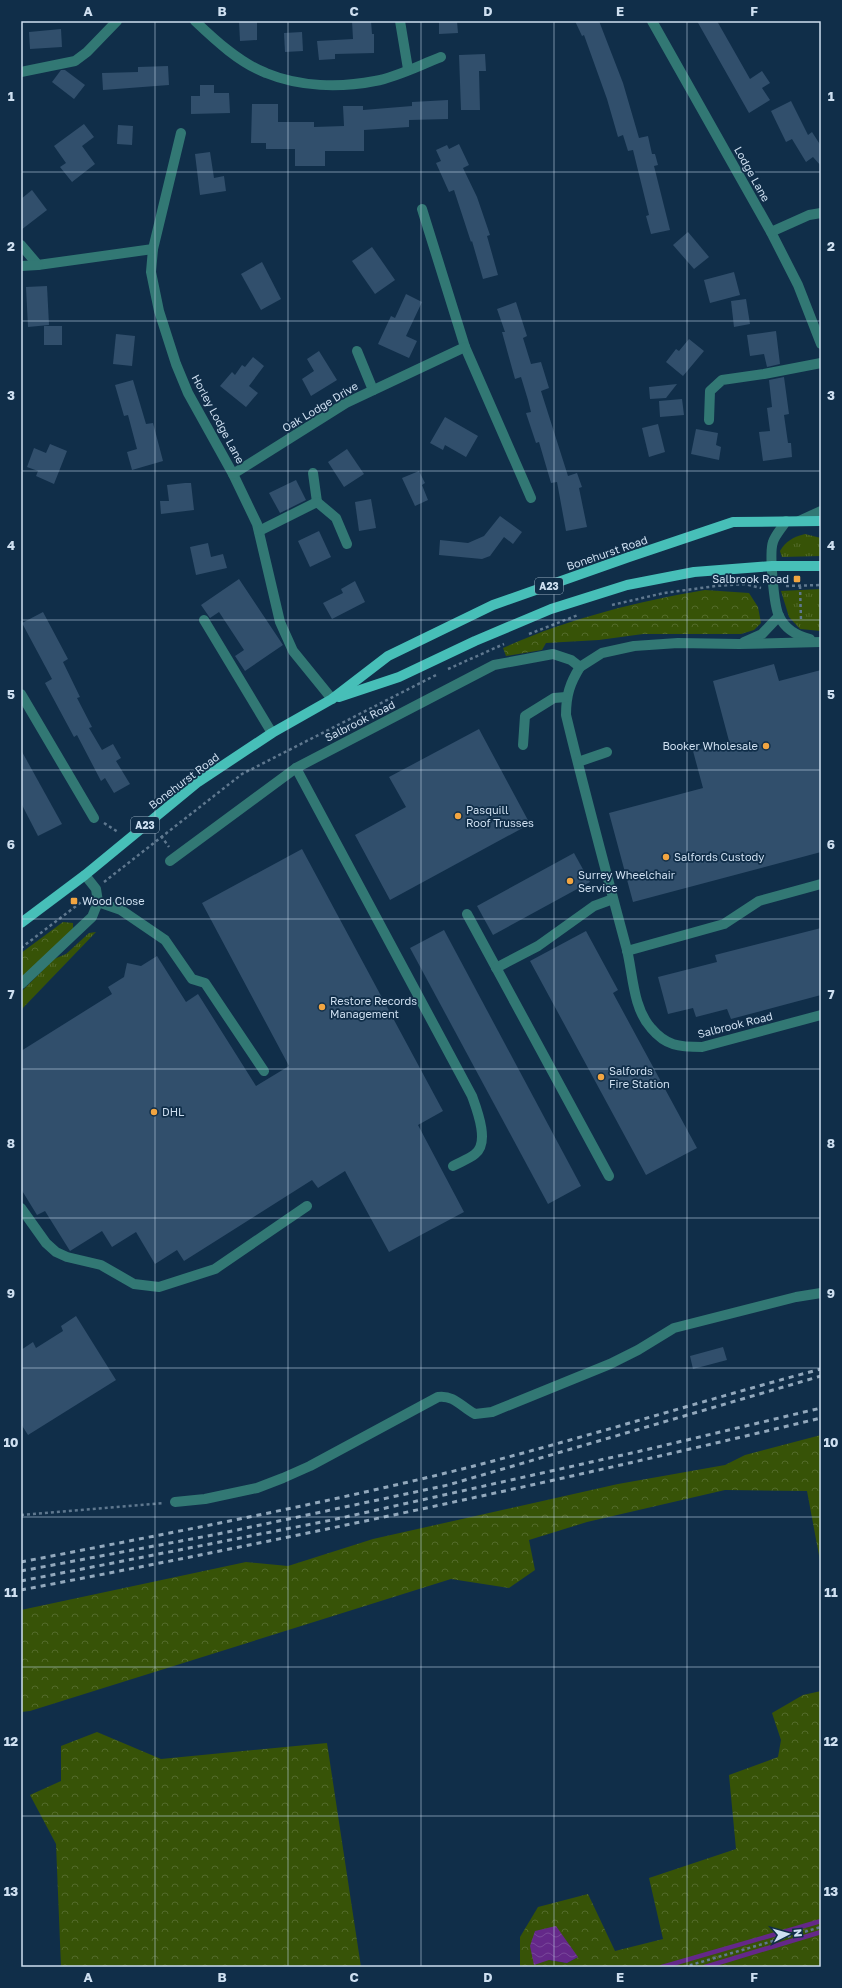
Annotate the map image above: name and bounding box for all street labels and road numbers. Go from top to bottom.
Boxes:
street label: Lodge Lane [732,144,773,204]
street label: Horley Lodge Lane [189,372,247,465]
street label: Oak Lodge Drive [280,379,360,434]
street label: Bonehurst Road [565,533,649,572]
road number: A23 [535,578,563,594]
street label: Salbrook Road [323,697,397,744]
street label: Bonehurst Road [146,750,221,811]
road number: A23 [131,817,159,833]
street label: Salbrook Road [696,1009,774,1040]

